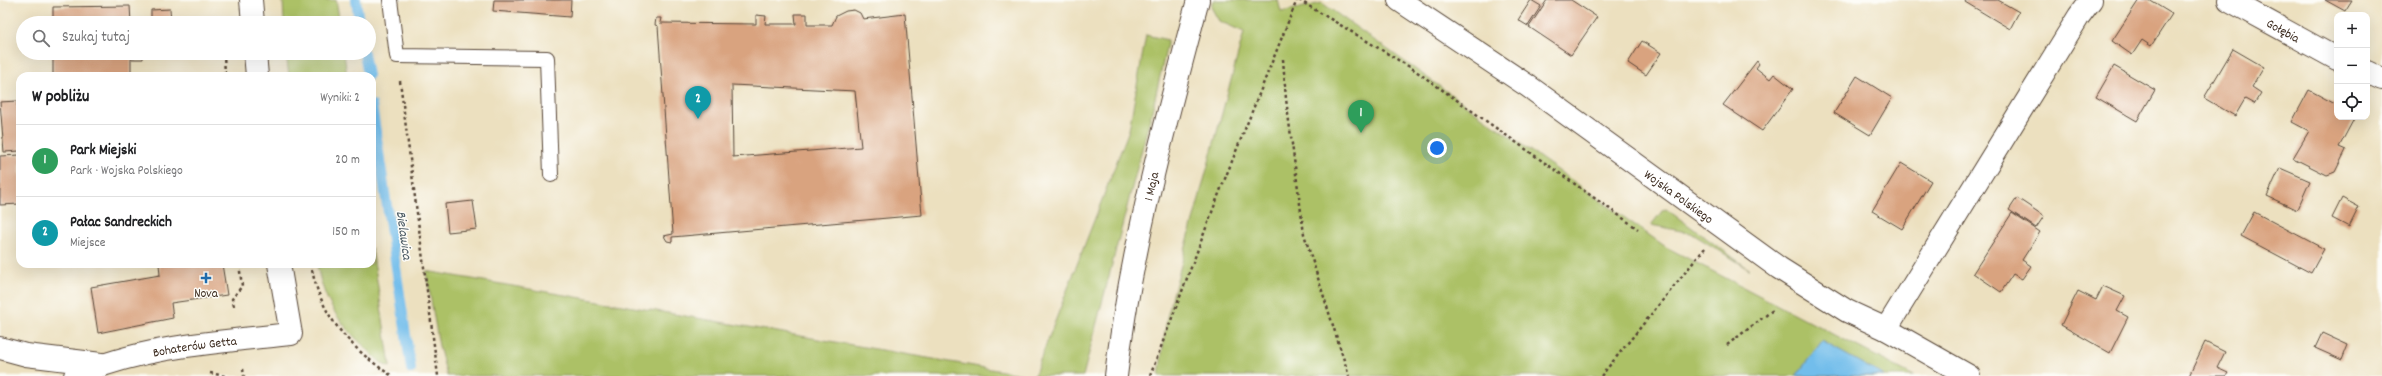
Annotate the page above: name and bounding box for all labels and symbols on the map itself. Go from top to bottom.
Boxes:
street label: Gołębia [2262,15,2303,49]
pin: 2 [685,86,711,119]
pin: 1 [1348,100,1374,133]
your location [1427,138,1447,158]
street label: Wojska Polskiego [1639,166,1717,230]
street label: 1 Maja [1140,170,1166,203]
water label: Bielawica [390,210,417,262]
marker: Nova [201,273,211,283]
place label: Nova [194,285,219,304]
street label: Bohaterów Getta [151,333,239,364]

